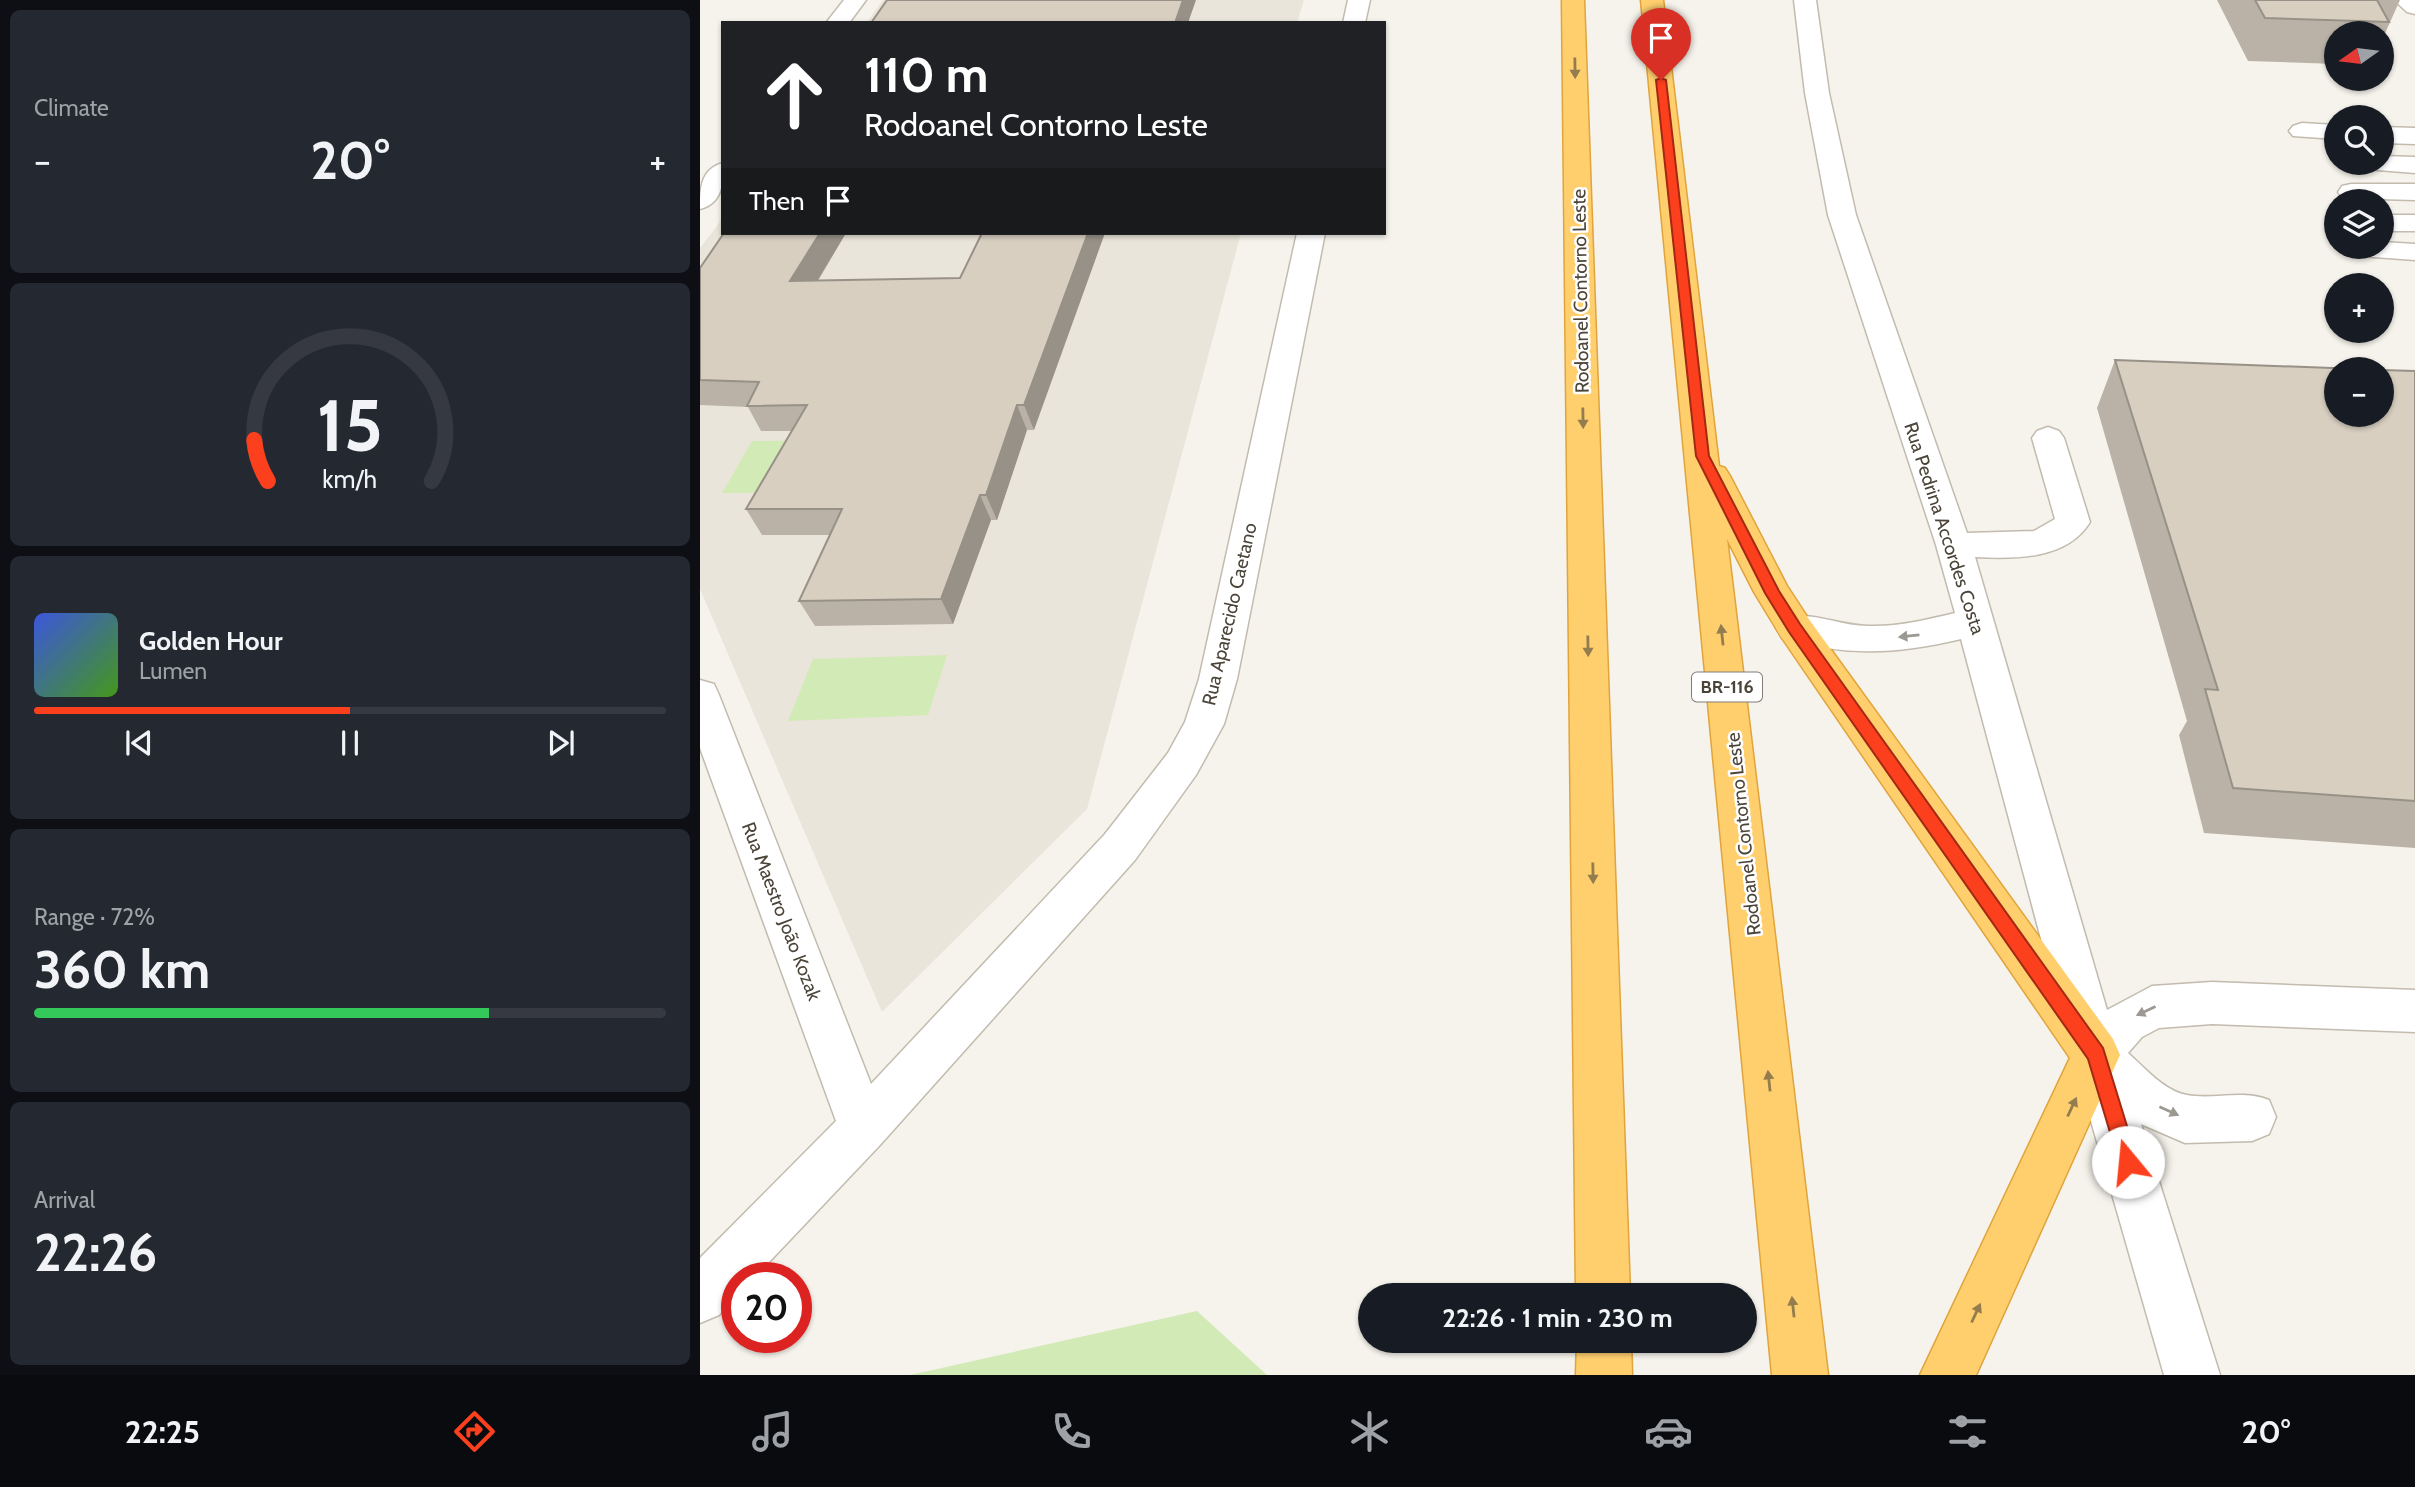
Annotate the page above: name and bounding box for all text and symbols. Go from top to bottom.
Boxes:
pin [1631,8,1691,80]
icon: arrive [1642,19,1680,57]
north arrow [2324,21,2394,91]
map controls [2324,21,2394,427]
text: 110 m [864,45,988,104]
icon: ahead [749,49,840,140]
one-way arrow [1569,57,1581,79]
text: Climate [34,94,109,122]
text: Rodoanel Contorno Leste [864,105,1208,144]
button: search [2324,105,2394,175]
text: 20° [310,129,390,192]
text: − [34,137,51,184]
text: + [649,137,666,184]
icon: arrive [819,182,857,220]
text: Then [749,185,805,217]
street label: Rodoanel Contorno Leste [1567,188,1594,393]
button: layers [2324,189,2394,259]
button: + [2324,273,2394,343]
button: − [2324,357,2394,427]
text: 15 [317,381,383,469]
one-way arrow [1577,407,1588,429]
street label: Rua Pedrina Accordes Costa [1899,419,1990,637]
text: km/h [323,463,377,493]
street label: Rua Aparecido Caetano [1197,521,1262,708]
one-way arrow [1716,624,1727,646]
text: Golden Hour [139,625,282,657]
one-way arrow [1898,631,1920,642]
one-way arrow [1582,635,1594,657]
text: Lumen [139,657,207,685]
road number: BR-116 [1692,672,1762,702]
icon: previous [120,724,158,762]
icon: pause [331,724,369,762]
icon: next [542,724,580,762]
street label: Rodoanel Contorno Leste [1721,731,1766,937]
street label: Rua Maestro João Kozak [737,819,826,1004]
one-way arrow [1587,862,1599,884]
text: Range · 72% [34,903,155,931]
text: 360 km [34,938,210,1001]
one-way arrow [2136,1005,2156,1017]
one-way arrow [1763,1070,1774,1092]
one-way arrow [2066,1097,2078,1117]
one-way arrow [2159,1105,2179,1117]
position arrow [2091,1125,2165,1199]
text: Arrival [34,1186,95,1214]
text: 22:26 [34,1221,157,1284]
speed limit sign: 20 [721,1262,812,1353]
one-way arrow [1788,1296,1799,1318]
text: 22:26 · 1 min · 230 m [1442,1302,1673,1334]
one-way arrow [1970,1303,1982,1323]
icon: directions [450,1407,499,1456]
icon: music [748,1407,797,1456]
icon: phone [1047,1407,1096,1456]
icon: climate [1345,1407,1394,1456]
icon: car [1644,1407,1693,1456]
icon: filters [1943,1407,1992,1456]
text: 22:25 [125,1412,200,1451]
text: 20° [2241,1412,2290,1451]

